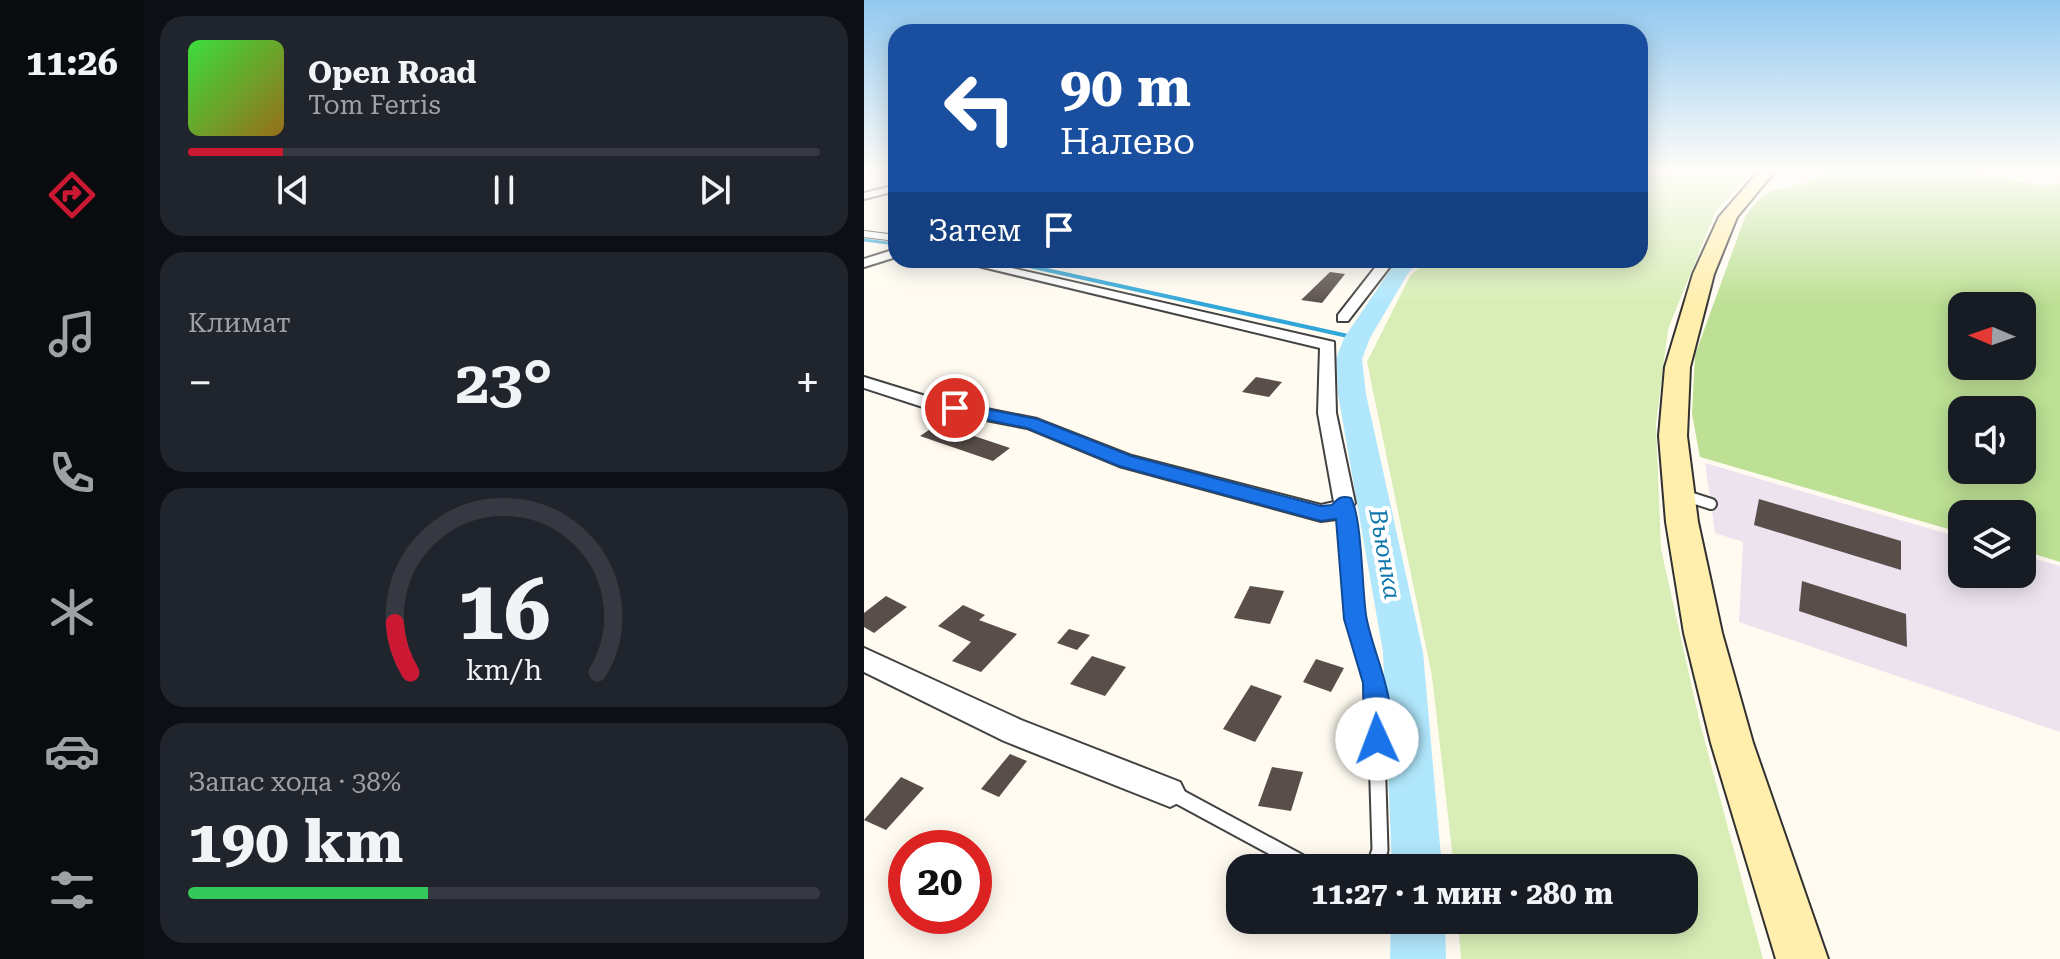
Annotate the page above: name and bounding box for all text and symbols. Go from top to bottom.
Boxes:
text: 11:26 [26,42,118,84]
text: 90 m [1060,54,1191,120]
text: Open Road [308,55,476,90]
icon: left [928,56,1032,160]
text: Tom Ferris [308,90,441,120]
text: Налево [1060,121,1195,163]
icon: directions [44,167,100,223]
icon: previous [271,168,315,212]
icon: pause [482,168,526,212]
icon: next [693,168,737,212]
icon: arrive [1037,208,1081,252]
text: Затем [928,213,1021,248]
north arrow [1948,292,2036,380]
map controls [1948,292,2036,588]
icon: music [44,306,100,362]
text: Климат [188,308,291,338]
text: 23° [455,347,553,418]
text: − [188,357,213,409]
text: + [795,357,820,409]
pin [921,374,989,442]
icon: arrive [933,386,977,430]
button: sound [1948,396,2036,484]
icon: phone [44,445,100,501]
button: layers [1948,500,2036,588]
water label: Вьюнка [1363,505,1407,602]
text: 16 [457,562,551,659]
icon: climate [44,584,100,640]
text: km/h [466,654,542,688]
position arrow [1335,697,1419,781]
icon: car [44,723,100,779]
text: Запас хода · 38% [188,767,401,797]
text: 190 km [188,806,403,877]
speed limit sign: 20 [888,830,992,934]
icon: filters [44,862,100,918]
text: 11:27 · 1 мин · 280 m [1311,876,1613,911]

